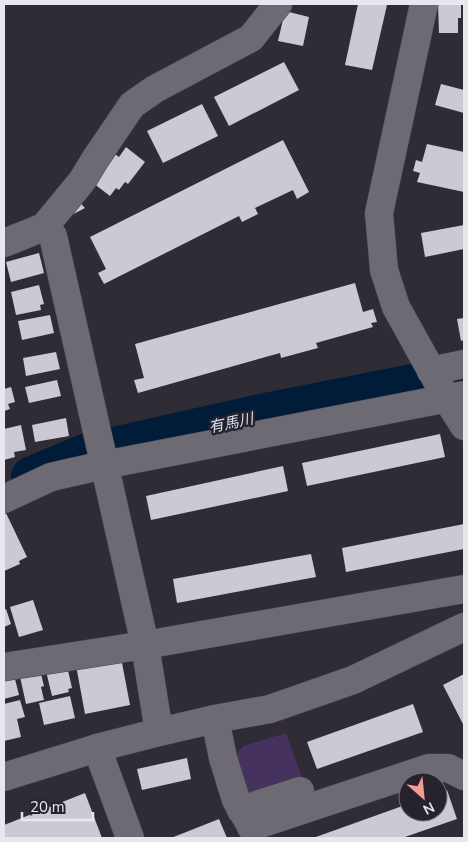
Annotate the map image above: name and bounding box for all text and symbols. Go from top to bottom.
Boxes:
water label: 有馬川 [207,408,257,437]
north arrow [398,772,448,822]
scale bar [22,790,94,822]
text: 20 m [30,797,65,817]
text: N [420,797,438,819]

